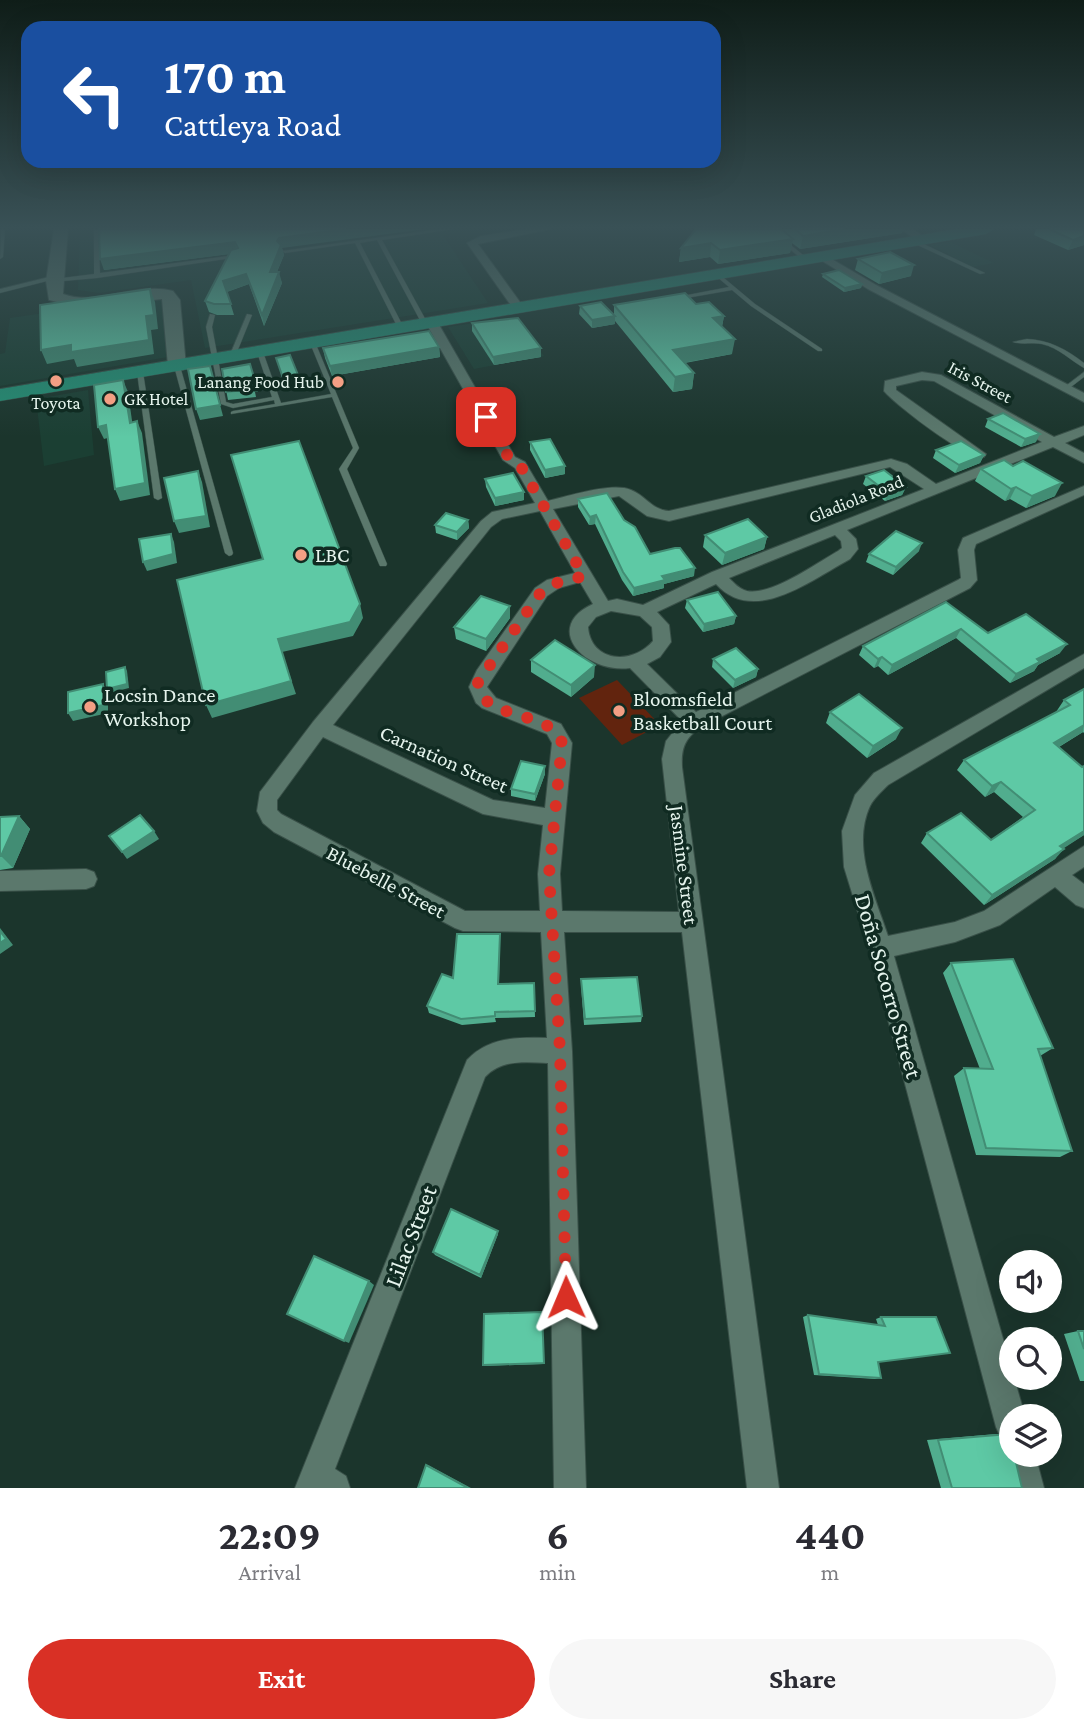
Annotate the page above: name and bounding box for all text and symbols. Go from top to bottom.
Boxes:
icon: left [49,49,140,140]
text: 170 m [164,49,286,104]
text: Cattleya Road [164,107,341,143]
street label: Iris Street [945,357,1016,408]
place label: Lanang Food Hub [197,372,324,392]
marker: Toyota [48,373,64,389]
marker: Lanang Food Hub [330,374,346,390]
pin [456,387,516,447]
place label: GK Hotel [124,389,189,409]
marker: GK Hotel [102,391,118,407]
place label: Toyota [31,393,81,413]
icon: arrive [467,398,505,436]
street label: Gladiola Road [806,471,907,527]
place label: LBC [315,543,349,567]
marker: LBC [293,547,309,563]
place label: Locsin Dance Workshop [104,683,215,731]
place label: Bloomsfield Basketball Court [633,687,773,735]
marker: Locsin Dance Workshop [82,699,98,715]
marker: Bloomsfield Basketball Court [611,703,627,719]
street label: Carnation Street [376,720,513,798]
street label: Jasmine Street [665,802,703,927]
street label: Bluebelle Street [323,841,450,924]
street label: Doña Socorro Street [850,891,929,1082]
street label: Lilac Street [378,1181,442,1290]
map controls [999,1250,1062,1467]
button: sound [999,1250,1062,1313]
position arrow [529,1260,603,1334]
button: search [999,1327,1062,1390]
button: layers [999,1404,1062,1467]
text: 22:09 [218,1511,321,1558]
text: 6 [546,1511,569,1558]
text: 440 [795,1511,865,1558]
text: Arrival [238,1559,301,1585]
text: min [539,1559,576,1585]
text: m [821,1559,839,1585]
button: Exit [28,1639,535,1719]
button: Share [549,1639,1056,1719]

